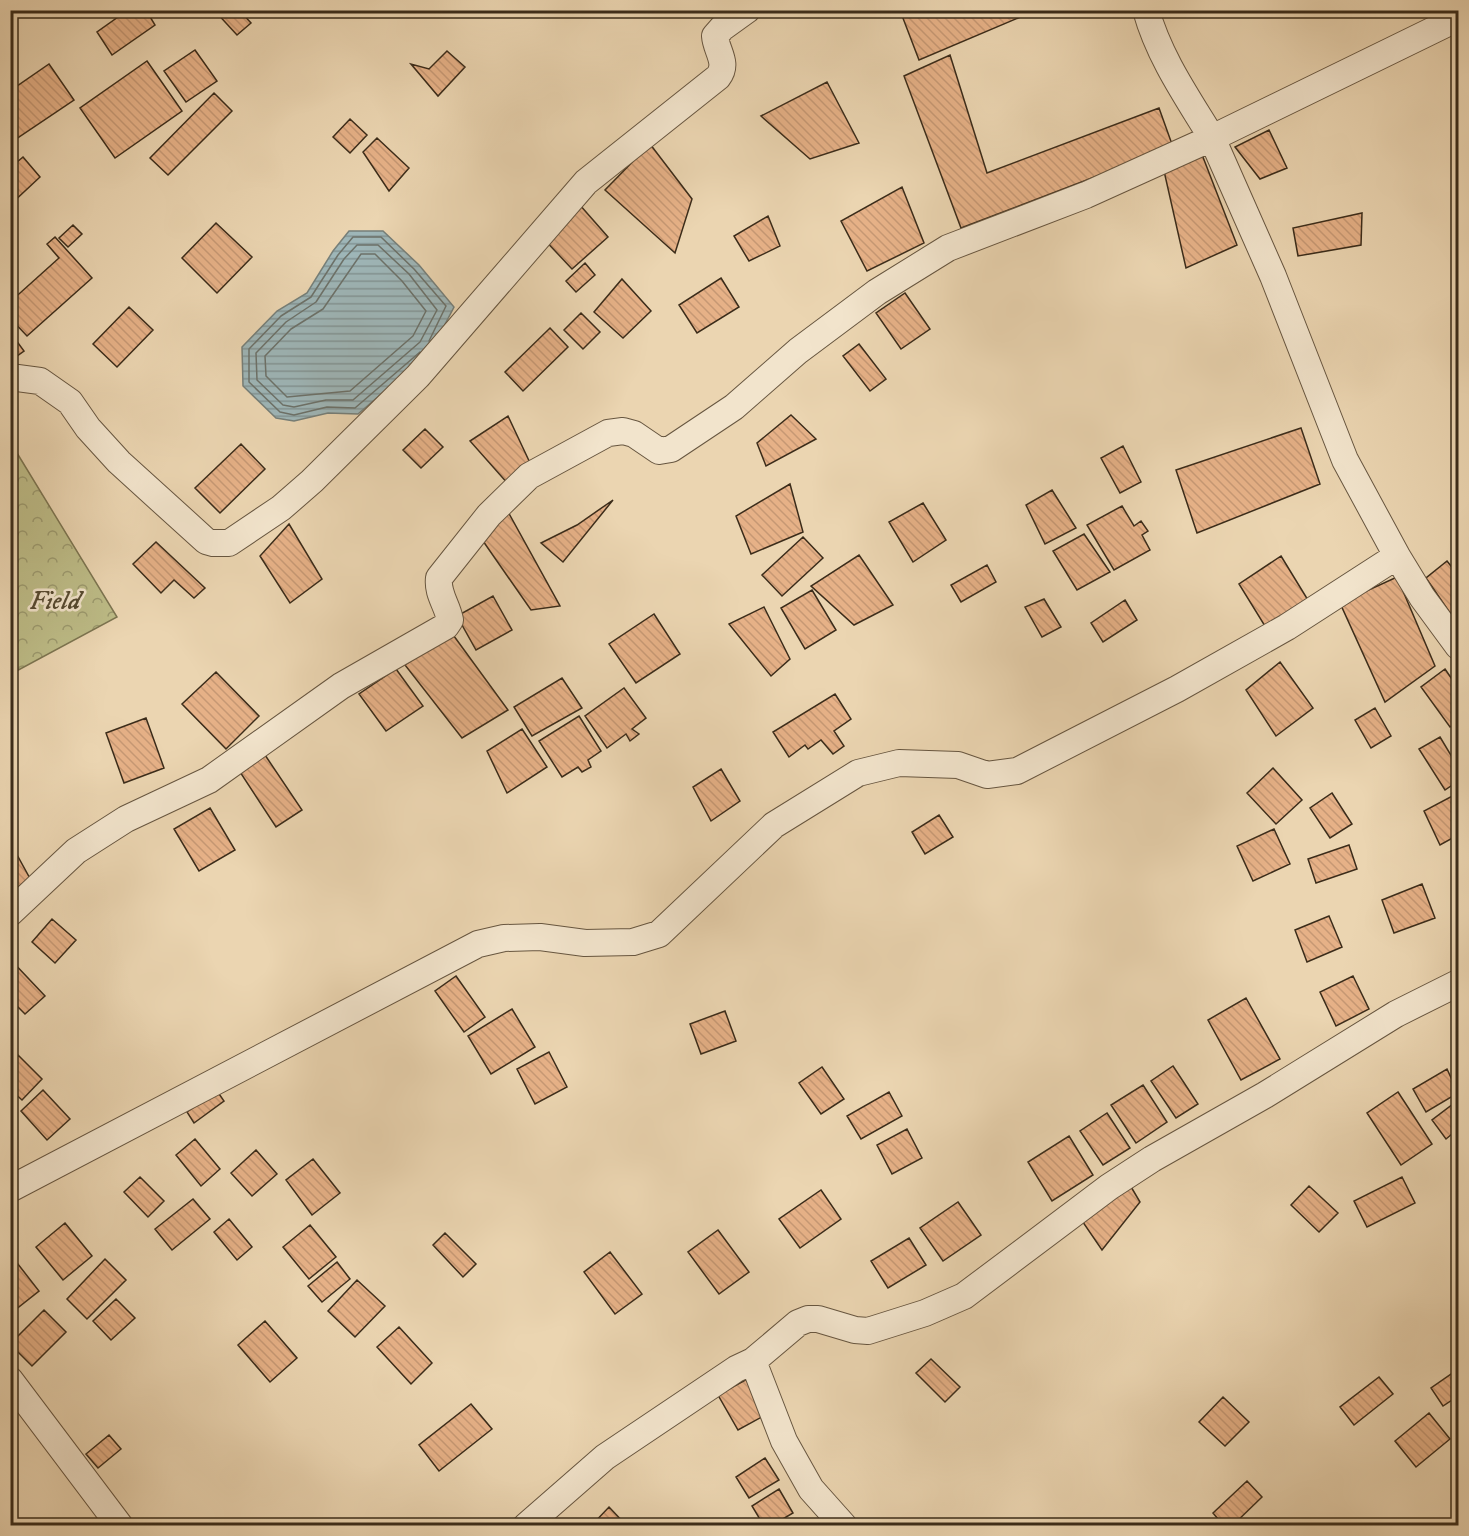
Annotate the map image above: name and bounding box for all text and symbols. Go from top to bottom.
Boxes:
park label: Field [30,585,84,618]

